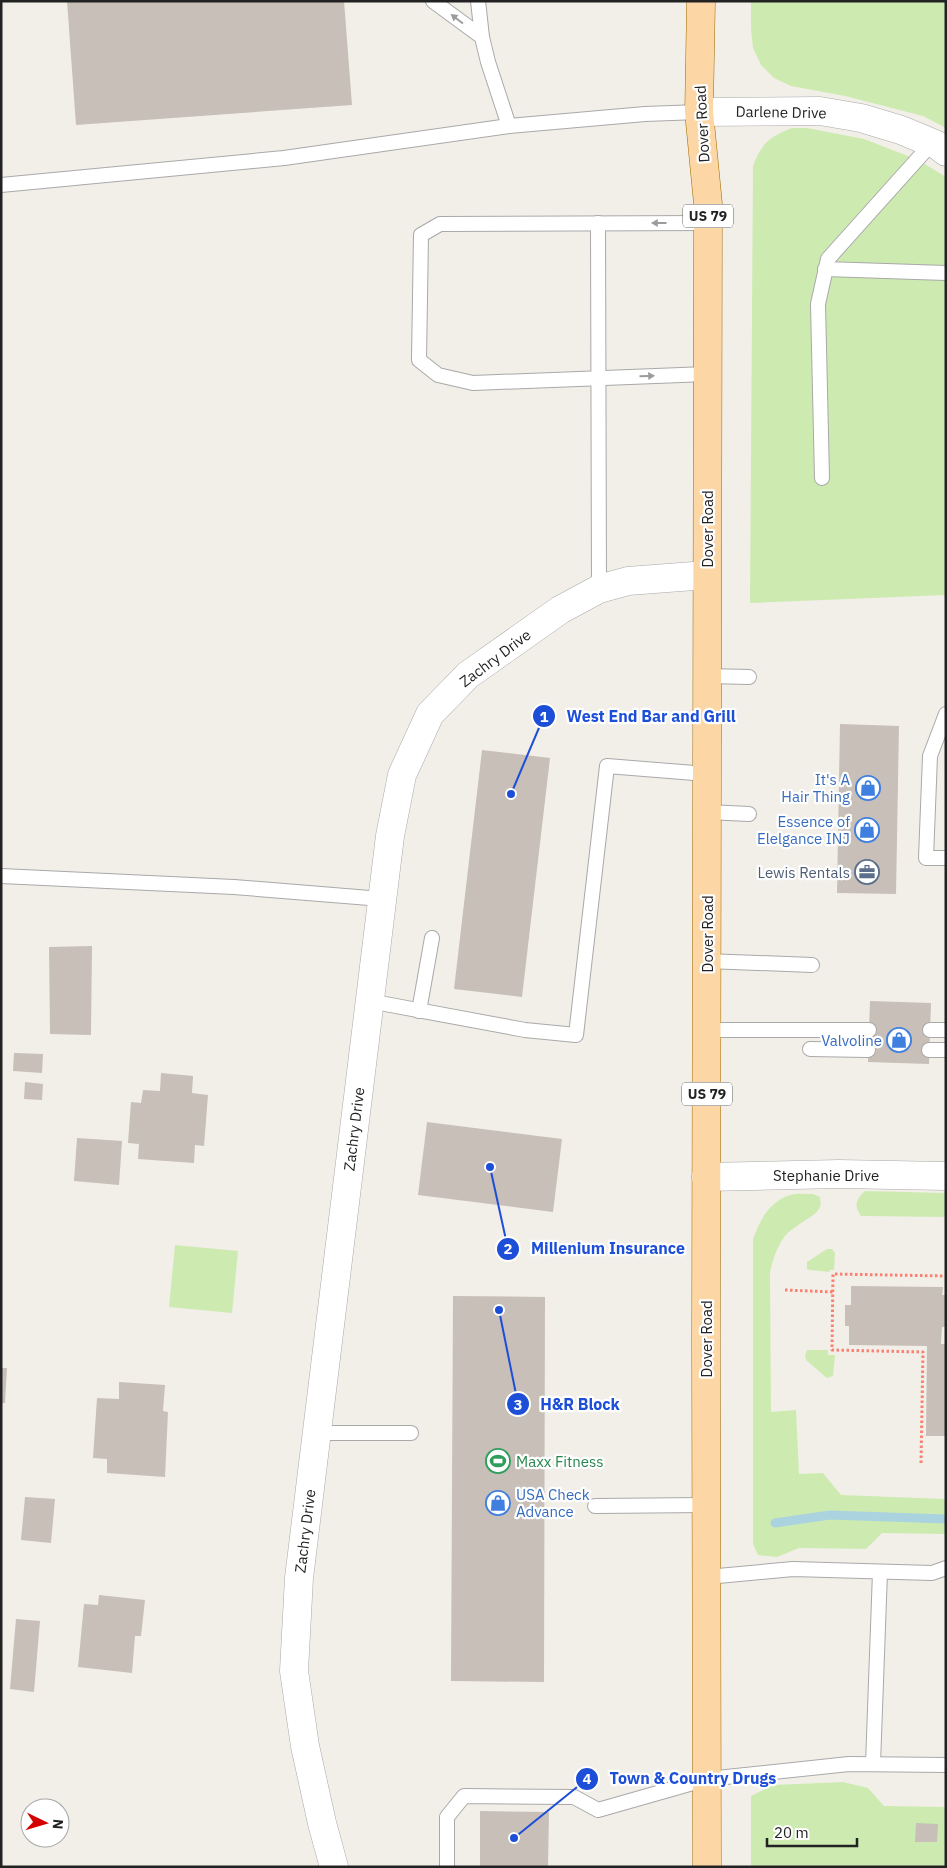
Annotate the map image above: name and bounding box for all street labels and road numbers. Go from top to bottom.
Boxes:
street label: Dover Road [690,85,714,163]
street label: Darlene Drive [735,102,827,122]
road number: US 79 [683,205,733,228]
street label: Dover Road [698,490,717,568]
street label: Zachry Drive [456,625,534,691]
street label: Dover Road [698,895,717,973]
road number: US 79 [682,1082,732,1106]
street label: Zachry Drive [339,1086,369,1172]
street label: Stephanie Drive [773,1166,879,1185]
street label: Dover Road [697,1300,716,1378]
street label: Zachry Drive [290,1488,320,1574]

